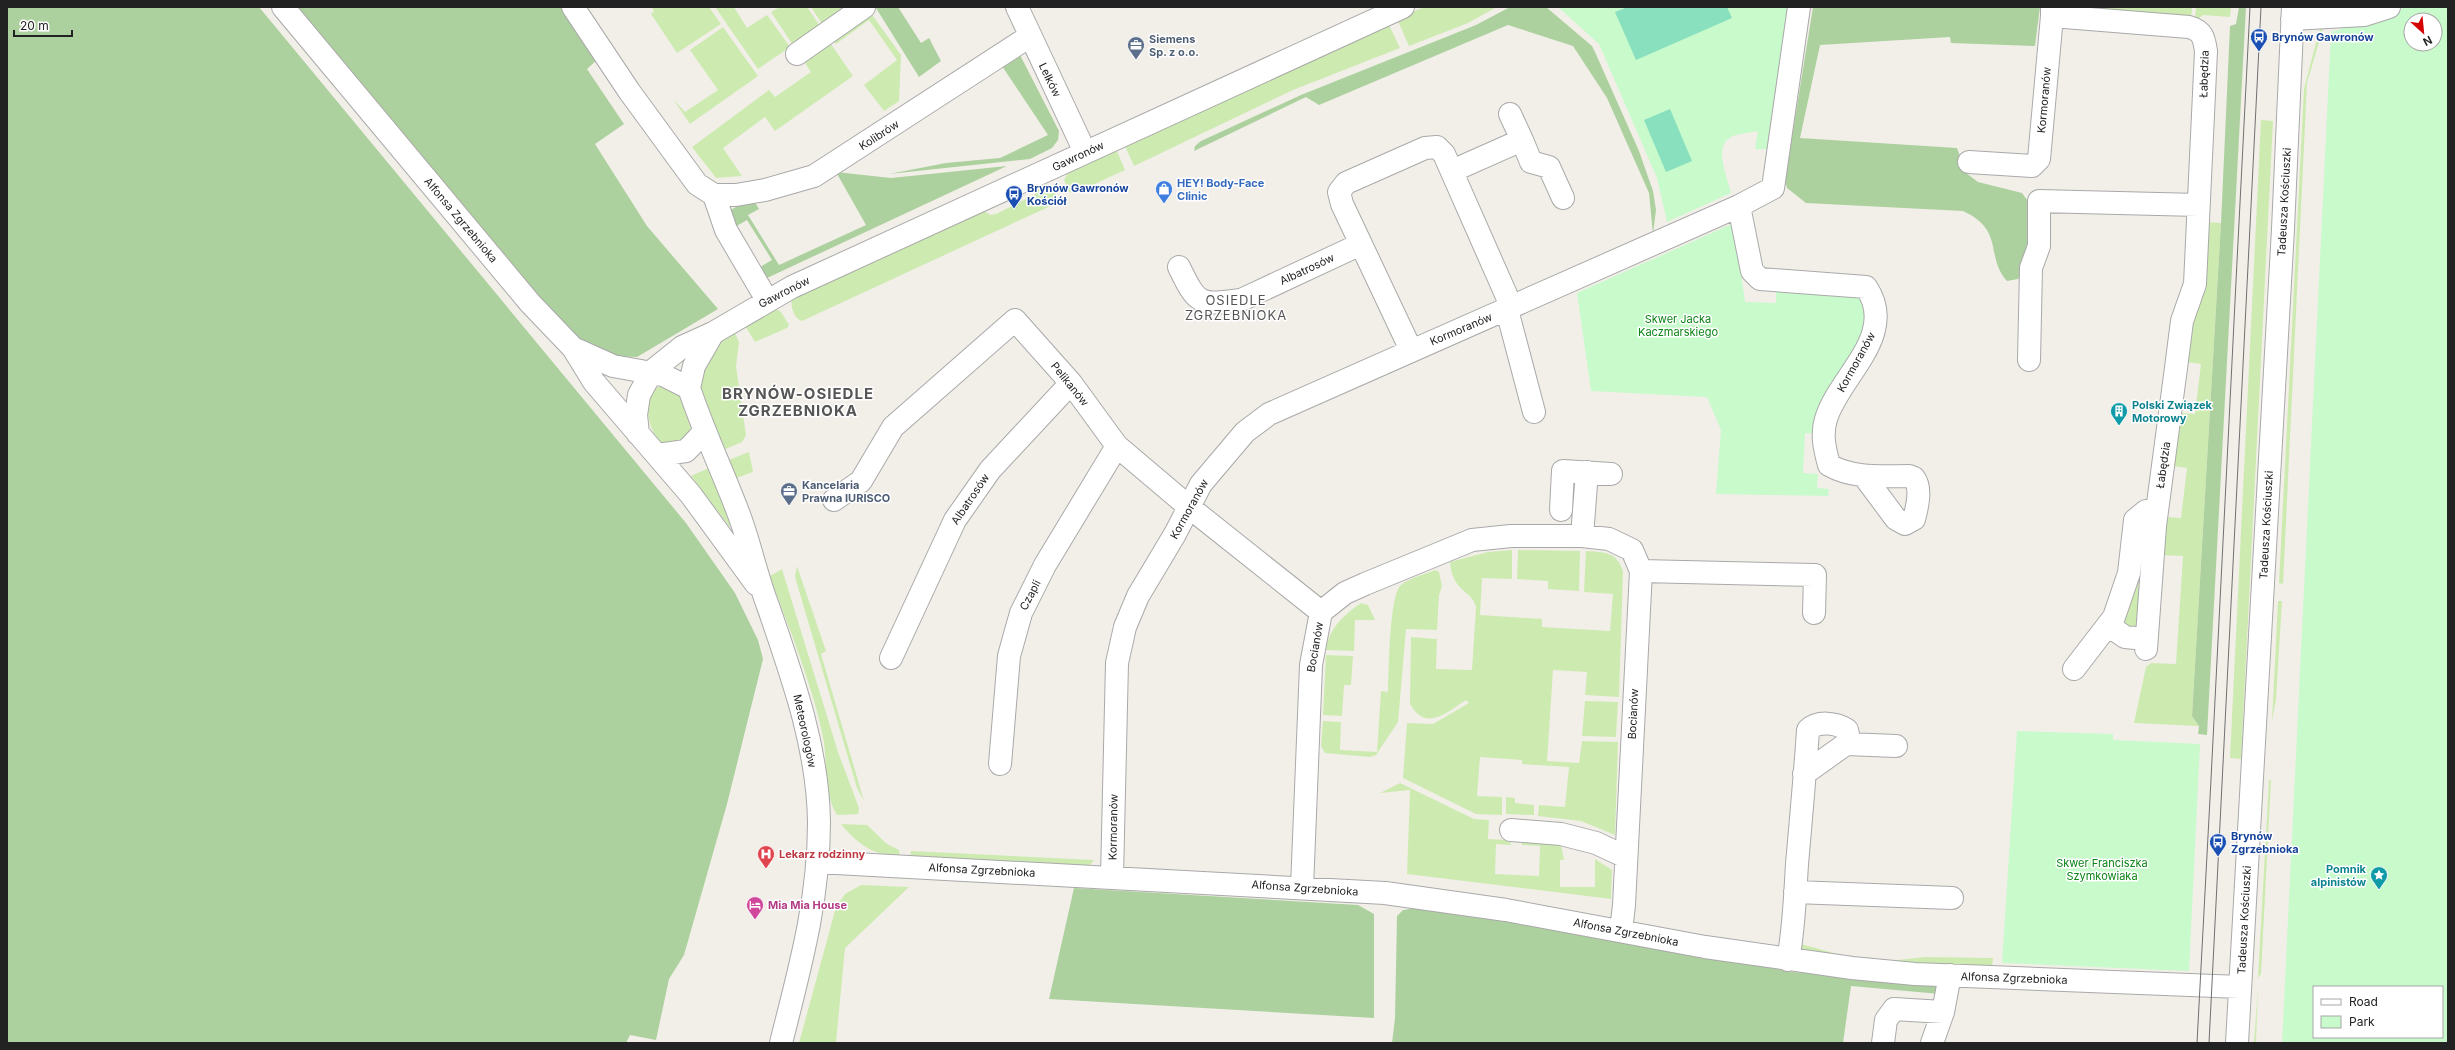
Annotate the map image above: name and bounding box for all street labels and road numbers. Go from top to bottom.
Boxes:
street label: Łabędzia [2196,50,2212,98]
street label: Lelków [1036,61,1064,99]
street label: Kormoranów [2034,66,2054,134]
street label: Kolibrów [856,117,902,153]
street label: Gawronów [1050,138,1106,174]
street label: Tadeusza Kościuszki [2274,147,2294,257]
street label: Alfonsa Zgrzebnioka [421,175,501,265]
street label: Albatrosów [1277,250,1337,288]
street label: Gawronów [756,273,812,311]
street label: Kormoranów [1428,310,1494,348]
street label: Kormoranów [1834,330,1878,394]
street label: Pelikanów [1048,359,1092,409]
street label: Łabędzia [2153,440,2173,490]
street label: Tadeusza Kościuszki [2256,470,2276,580]
street label: Albatrosów [948,471,992,527]
street label: Kormoranów [1167,477,1211,541]
street label: Czapli [1016,577,1044,613]
street label: Bocianów [1304,621,1326,673]
street label: Bocianów [1625,688,1641,740]
street label: Meteorologów [790,693,820,769]
street label: Kormoranów [1105,794,1121,860]
street label: Alfonsa Zgrzebnioka [928,860,1036,880]
street label: Tadeusza Kościuszki [2234,865,2254,975]
street label: Alfonsa Zgrzebnioka [1251,877,1359,899]
street label: Alfonsa Zgrzebnioka [1572,915,1680,949]
street label: Alfonsa Zgrzebnioka [1960,969,2068,987]

